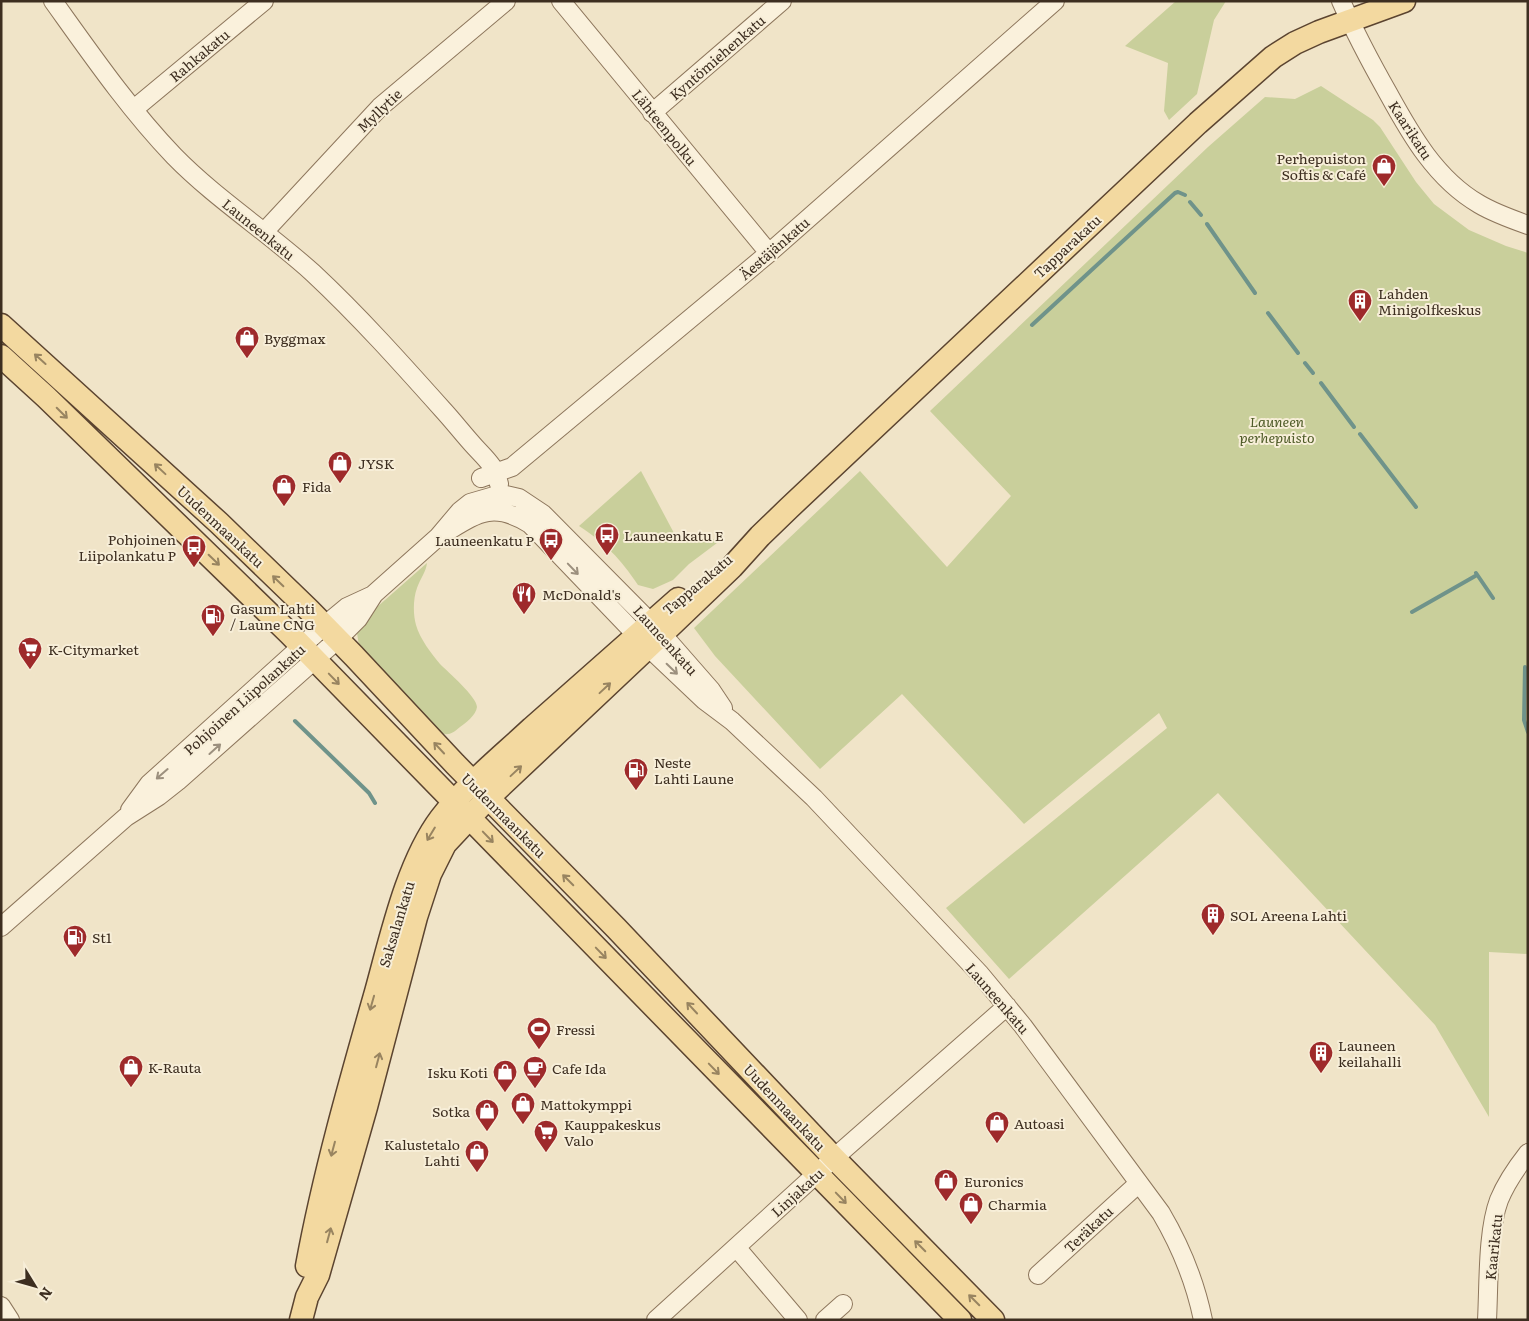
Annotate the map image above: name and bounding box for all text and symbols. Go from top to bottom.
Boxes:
street label: Kyntömiehenkatu [665,10,769,104]
street label: Rahkakatu [165,24,233,86]
street label: Myllytie [352,84,406,136]
street label: Lähteenpolku [628,85,702,170]
street label: Kaarikatu [1384,97,1438,163]
place label: Perhepuiston Softis & Café [1277,148,1366,184]
shop icon: Perhepuiston Softis & Café [1371,153,1397,187]
street label: Launeenkatu [219,194,300,264]
street label: Tapparakatu [1029,209,1105,282]
street label: Äestäjänkatu [735,212,814,284]
place label: Lahden Minigolfkeskus [1378,283,1481,319]
building icon: Lahden Minigolfkeskus [1347,288,1373,322]
shop icon: Byggmax [234,325,260,359]
place label: Byggmax [264,328,325,348]
one-way arrow [34,353,47,365]
one-way arrow [56,407,69,419]
park label: Launeen perhepuisto [1240,411,1314,447]
shop icon: JYSK [327,450,353,484]
place label: JYSK [358,453,395,473]
one-way arrow [154,463,166,475]
shop icon: Fida [271,473,297,507]
place label: Fida [302,476,332,496]
street label: Uudenmaankatu [173,480,269,572]
bus stop icon: Launeenkatu E [594,522,620,556]
place label: Launeenkatu E [624,525,724,545]
bus stop icon: Launeenkatu P [538,527,564,561]
place label: Pohjoinen Liipolankatu P [78,529,177,565]
place label: Launeenkatu P [435,530,535,550]
bus stop icon: Pohjoinen Liipolankatu P [181,534,207,568]
street label: Tapparakatu [658,549,736,619]
one-way arrow [208,554,220,566]
one-way arrow [567,563,580,575]
one-way arrow [272,574,284,587]
restaurant icon: McDonald's [511,581,537,615]
place label: McDonald's [542,584,621,604]
place label: Gasum Lahti / Laune CNG [230,598,315,634]
street label: Launeenkatu [629,601,703,679]
fuel station icon: Gasum Lahti / Laune CNG [200,603,226,637]
supermarket icon: K-Citymarket [17,636,43,670]
place label: K-Citymarket [48,639,139,659]
street label: Pohjoinen Liipolankatu [179,639,309,759]
one-way arrow [666,663,678,675]
one-way arrow [328,673,340,686]
one-way arrow [598,682,611,694]
one-way arrow [433,741,445,754]
one-way arrow [208,743,221,755]
place label: Neste Lahti Laune [654,752,734,788]
fuel station icon: Neste Lahti Laune [623,757,649,791]
one-way arrow [510,765,523,777]
one-way arrow [155,768,168,779]
street label: Uudenmaankatu [457,768,551,862]
one-way arrow [425,826,435,840]
one-way arrow [482,830,494,843]
one-way arrow [562,874,575,886]
street label: Saksalankatu [373,878,419,970]
building icon: SOL Areena Lahti [1200,902,1226,936]
place label: SOL Areena Lahti [1230,905,1347,925]
fuel station icon: St1 [62,924,88,958]
place label: St1 [92,927,112,947]
one-way arrow [595,947,607,959]
street label: Launeenkatu [962,958,1034,1038]
one-way arrow [367,995,377,1011]
one-way arrow [686,1002,698,1015]
sports icon: Fressi [526,1016,552,1050]
place label: Fressi [556,1019,596,1039]
place label: Launeen keilahalli [1338,1035,1402,1071]
building icon: Launeen keilahalli [1308,1040,1334,1074]
one-way arrow [374,1052,383,1068]
shop icon: K-Rauta [118,1054,144,1088]
cafe icon: Cafe Ida [522,1055,548,1089]
place label: K-Rauta [148,1057,202,1077]
place label: Cafe Ida [552,1058,607,1078]
shop icon: Isku Koti [492,1059,518,1093]
street label: Uudenmaankatu [739,1059,831,1155]
place label: Isku Koti [427,1062,488,1082]
one-way arrow [708,1063,720,1075]
shop icon: Mattokymppi [510,1091,536,1125]
place label: Mattokymppi [540,1094,632,1114]
shop icon: Sotka [474,1098,500,1132]
place label: Sotka [432,1101,470,1121]
shop icon: Autoasi [984,1110,1010,1144]
place label: Autoasi [1014,1113,1065,1133]
place label: Kauppakeskus Valo [564,1114,660,1150]
supermarket icon: Kauppakeskus Valo [533,1119,559,1153]
place label: Kalustetalo Lahti [384,1134,460,1170]
shop icon: Kalustetalo Lahti [464,1139,490,1173]
one-way arrow [328,1141,338,1157]
street label: Linjakatu [766,1163,828,1221]
shop icon: Euronics [933,1168,959,1202]
place label: Euronics [964,1171,1023,1191]
one-way arrow [835,1191,847,1204]
shop icon: Charmia [958,1191,984,1225]
place label: Charmia [988,1194,1047,1214]
street label: Teräkatu [1059,1201,1117,1257]
street label: Kaarikatu [1480,1213,1506,1281]
one-way arrow [325,1227,334,1243]
one-way arrow [915,1241,927,1253]
north arrow [10,1261,60,1311]
text: N [35,1284,58,1305]
one-way arrow [968,1294,980,1307]

